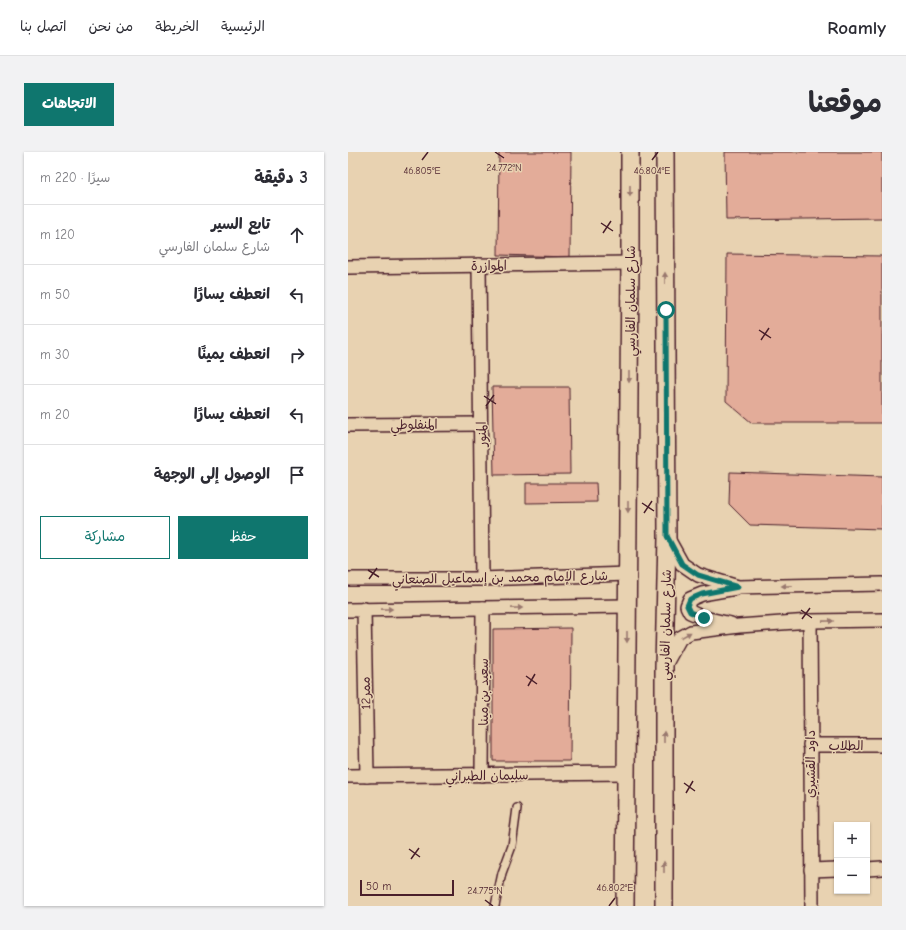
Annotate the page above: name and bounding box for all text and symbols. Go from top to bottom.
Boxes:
text: Roamly [827,17,886,39]
text: اتصل بنا [20,18,67,35]
text: من نحن [89,18,133,35]
text: الخريطة [155,18,199,35]
text: الرئيسية [221,18,265,35]
button: الاتجاهات [24,83,114,126]
text: موقعنا [808,87,882,119]
text: 24.772°N [486,162,522,174]
text: 46.805°E [404,165,440,177]
text: 46.804°E [634,165,670,177]
text: 3 دقيقة [254,168,308,187]
text: سيرًا · 220 m [40,170,110,185]
one-way arrow [627,185,633,198]
text: تابع السير [211,215,270,233]
icon: ahead [286,224,308,246]
text: 120 m [40,227,75,242]
text: شارع سلمان الفارسي [159,239,270,254]
street label: شارع سلمان الفارسي [623,245,642,357]
street label: الموازرة [471,258,507,274]
one-way arrow [662,271,668,284]
icon: left [286,284,308,306]
text: انعطف يسارًا [194,285,270,303]
text: 50 m [40,287,70,302]
route start [657,301,675,319]
icon: right [286,344,308,366]
text: انعطف يمينًا [198,345,270,363]
text: 30 m [40,347,70,362]
one-way arrow [626,371,633,383]
icon: left [286,404,308,426]
text: انعطف يسارًا [194,405,270,423]
text: 20 m [40,407,70,422]
street label: المنفلوطي [390,417,438,436]
street label: المنور [474,421,490,448]
icon: arrive [286,464,308,486]
text: الوصول إلى الوجهة [154,465,270,483]
one-way arrow [625,501,631,514]
button: مشاركة [40,516,170,559]
button: حفظ [178,516,308,559]
street label: شارع الإمام محمد بن إسماعيل الصنعاني [392,568,608,591]
street label: شارع سلمان الفارسي [657,569,678,681]
one-way arrow [780,583,793,589]
one-way arrow [511,605,524,611]
one-way arrow [381,606,394,612]
route end [695,609,713,627]
one-way arrow [822,618,835,624]
one-way arrow [624,631,630,644]
one-way arrow [680,632,692,639]
street label: سعيد بن مينا [476,658,492,726]
street label: ممر12 [358,676,373,710]
one-way arrow [661,730,667,743]
street label: داود القشيري [803,730,820,798]
street label: الطلاب [828,738,864,754]
street label: سليمان الطبراني [445,767,529,788]
map controls [834,822,870,894]
button: + [834,822,870,858]
button: − [834,858,870,894]
one-way arrow [661,860,667,873]
scale bar [360,878,454,897]
text: 50 m [366,880,391,893]
text: 46.802°E [597,882,633,894]
text: 24.775°N [467,885,503,897]

